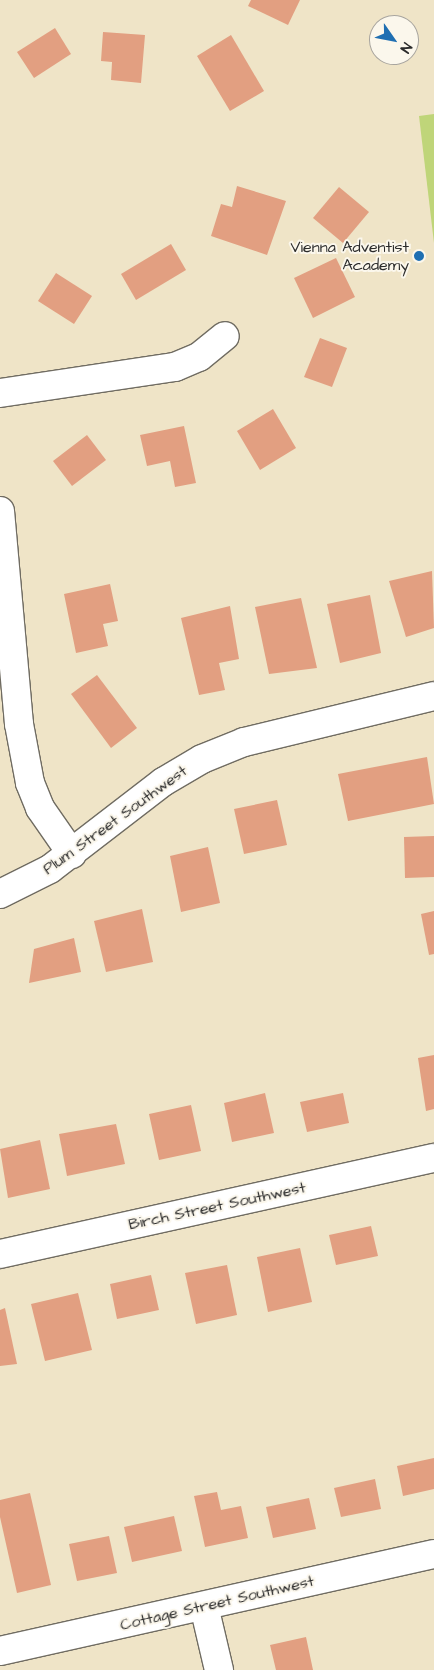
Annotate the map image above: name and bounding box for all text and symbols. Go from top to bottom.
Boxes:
north arrow [369,15,419,65]
text: N [395,38,417,57]
place label: Vienna Adventist Academy [291,237,409,275]
marker: Vienna Adventist Academy [413,250,425,262]
street label: Plum Street Southwest [39,761,191,879]
street label: Birch Street Southwest [127,1178,307,1234]
street label: Cottage Street Southwest [118,1571,316,1635]

